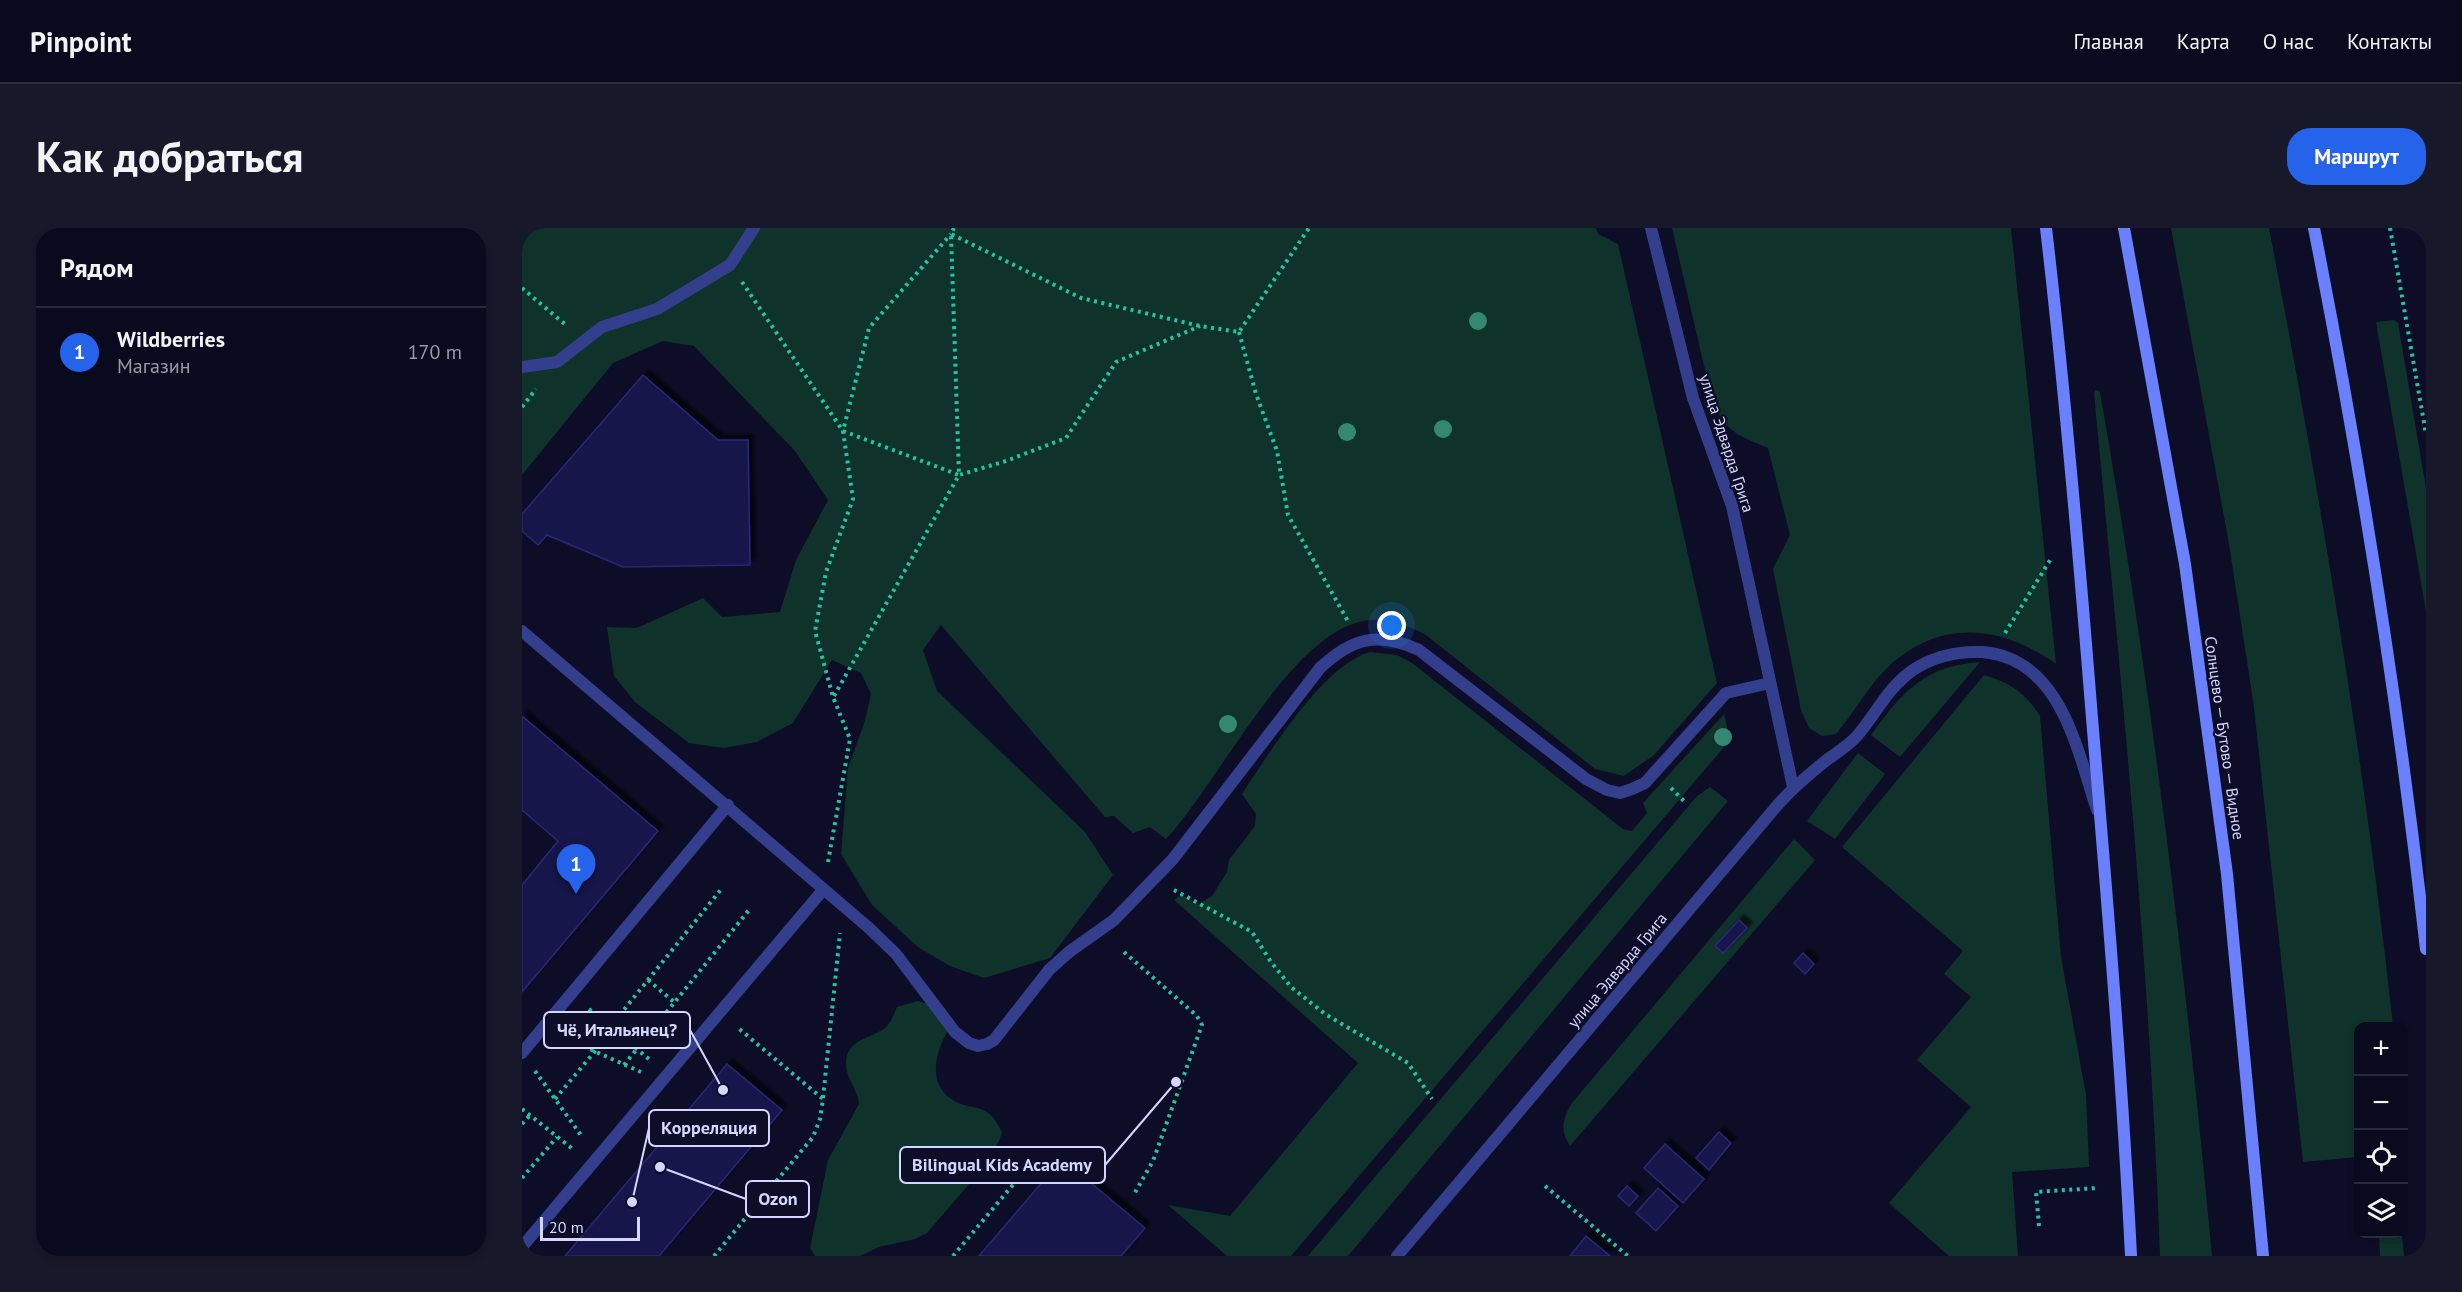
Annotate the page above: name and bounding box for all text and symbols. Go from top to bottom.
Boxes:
text: Pinpoint [30,23,132,60]
text: Главная [2073,28,2144,55]
text: Карта [2177,28,2230,55]
text: О нас [2263,28,2314,55]
text: Контакты [2347,28,2432,55]
button: Маршрут [2287,128,2426,185]
text: Как добраться [36,129,303,184]
text: Рядом [60,251,134,284]
text: Wildberries [117,325,225,353]
text: 1 [74,339,85,365]
text: 170 m [408,339,462,365]
text: Магазин [117,353,191,379]
street label: улица Эдварда Грига [1695,371,1759,515]
your location [1377,611,1406,640]
street label: Солнцево — Бутово — Видное [2201,635,2249,841]
pin: 1 [556,844,596,894]
street label: улица Эдварда Грига [1563,908,1671,1032]
callout: Чё, Итальянец? [544,1012,690,1048]
text: Чё, Итальянец? [557,1018,677,1041]
map controls [2354,1022,2408,1238]
button: + [2354,1022,2408,1076]
button: − [2354,1076,2408,1130]
callout: Корреляция [649,1110,769,1146]
text: Корреляция [661,1116,757,1139]
button: locate [2354,1130,2408,1184]
callout: Bilingual Kids Academy [900,1147,1105,1183]
text: Bilingual Kids Academy [912,1153,1092,1176]
callout: Ozon [746,1181,809,1217]
button: layers [2354,1184,2408,1238]
text: Ozon [758,1187,798,1210]
scale bar [540,1214,640,1242]
text: 20 m [549,1217,584,1237]

